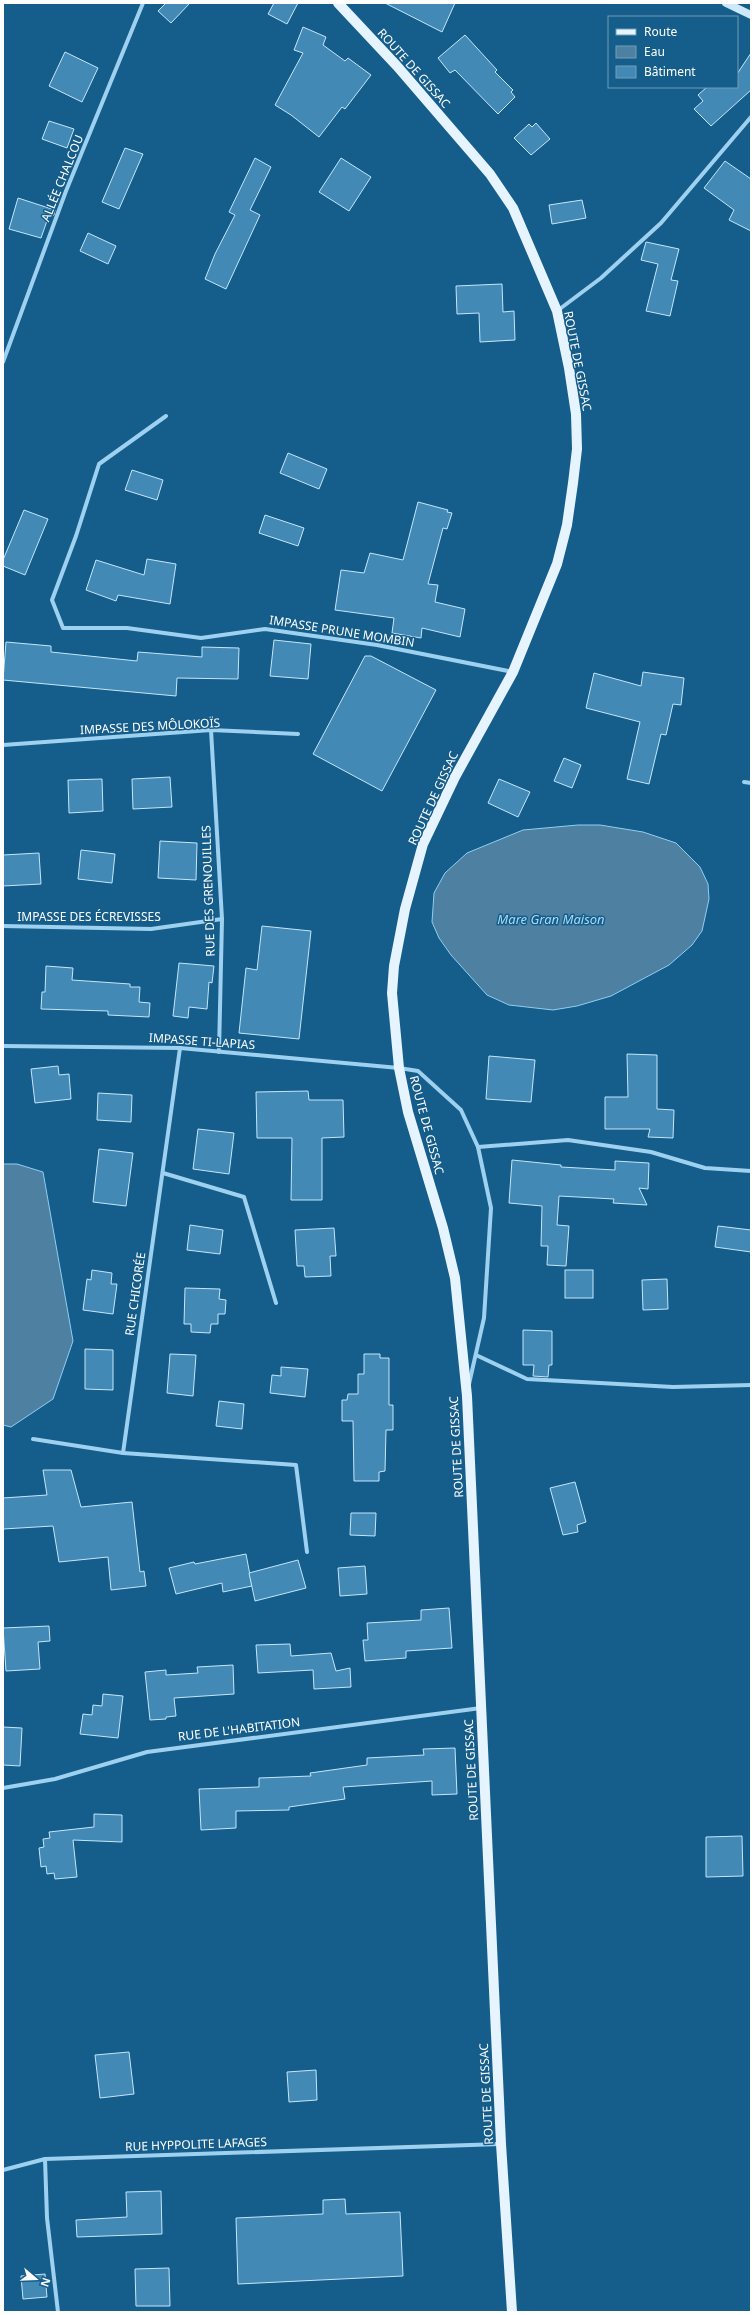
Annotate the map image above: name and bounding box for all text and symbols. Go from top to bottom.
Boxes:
legend [608,16,738,88]
text: Route [644,23,677,40]
street label: ROUTE DE GISSAC [374,25,455,112]
text: Eau [644,43,665,60]
text: Bâtiment [644,63,696,80]
street label: ALLÉE CHALCOU [37,132,87,224]
street label: ROUTE DE GISSAC [560,309,596,413]
street label: IMPASSE PRUNE MOMBIN [268,611,416,651]
street label: IMPASSE DES MÔLOKOÏS [80,714,221,738]
street label: ROUTE DE GISSAC [404,748,462,848]
street label: RUE DES GRENOUILLES [197,825,219,957]
street label: IMPASSE DES ÉCREVISSES [17,908,161,925]
water label: Mare Gran Maison [497,910,605,928]
street label: IMPASSE TI-LAPIAS [148,1029,256,1053]
street label: ROUTE DE GISSAC [406,1074,448,1177]
street label: RUE CHICORÉE [121,1251,149,1337]
street label: ROUTE DE GISSAC [445,1395,467,1498]
street label: RUE DE L'HABITATION [177,1713,301,1745]
street label: ROUTE DE GISSAC [460,1718,482,1821]
street label: ROUTE DE GISSAC [475,2042,497,2145]
street label: RUE HYPPOLITE LAFAGES [125,2133,268,2155]
north arrow [16,2259,56,2299]
text: N [37,2276,54,2289]

